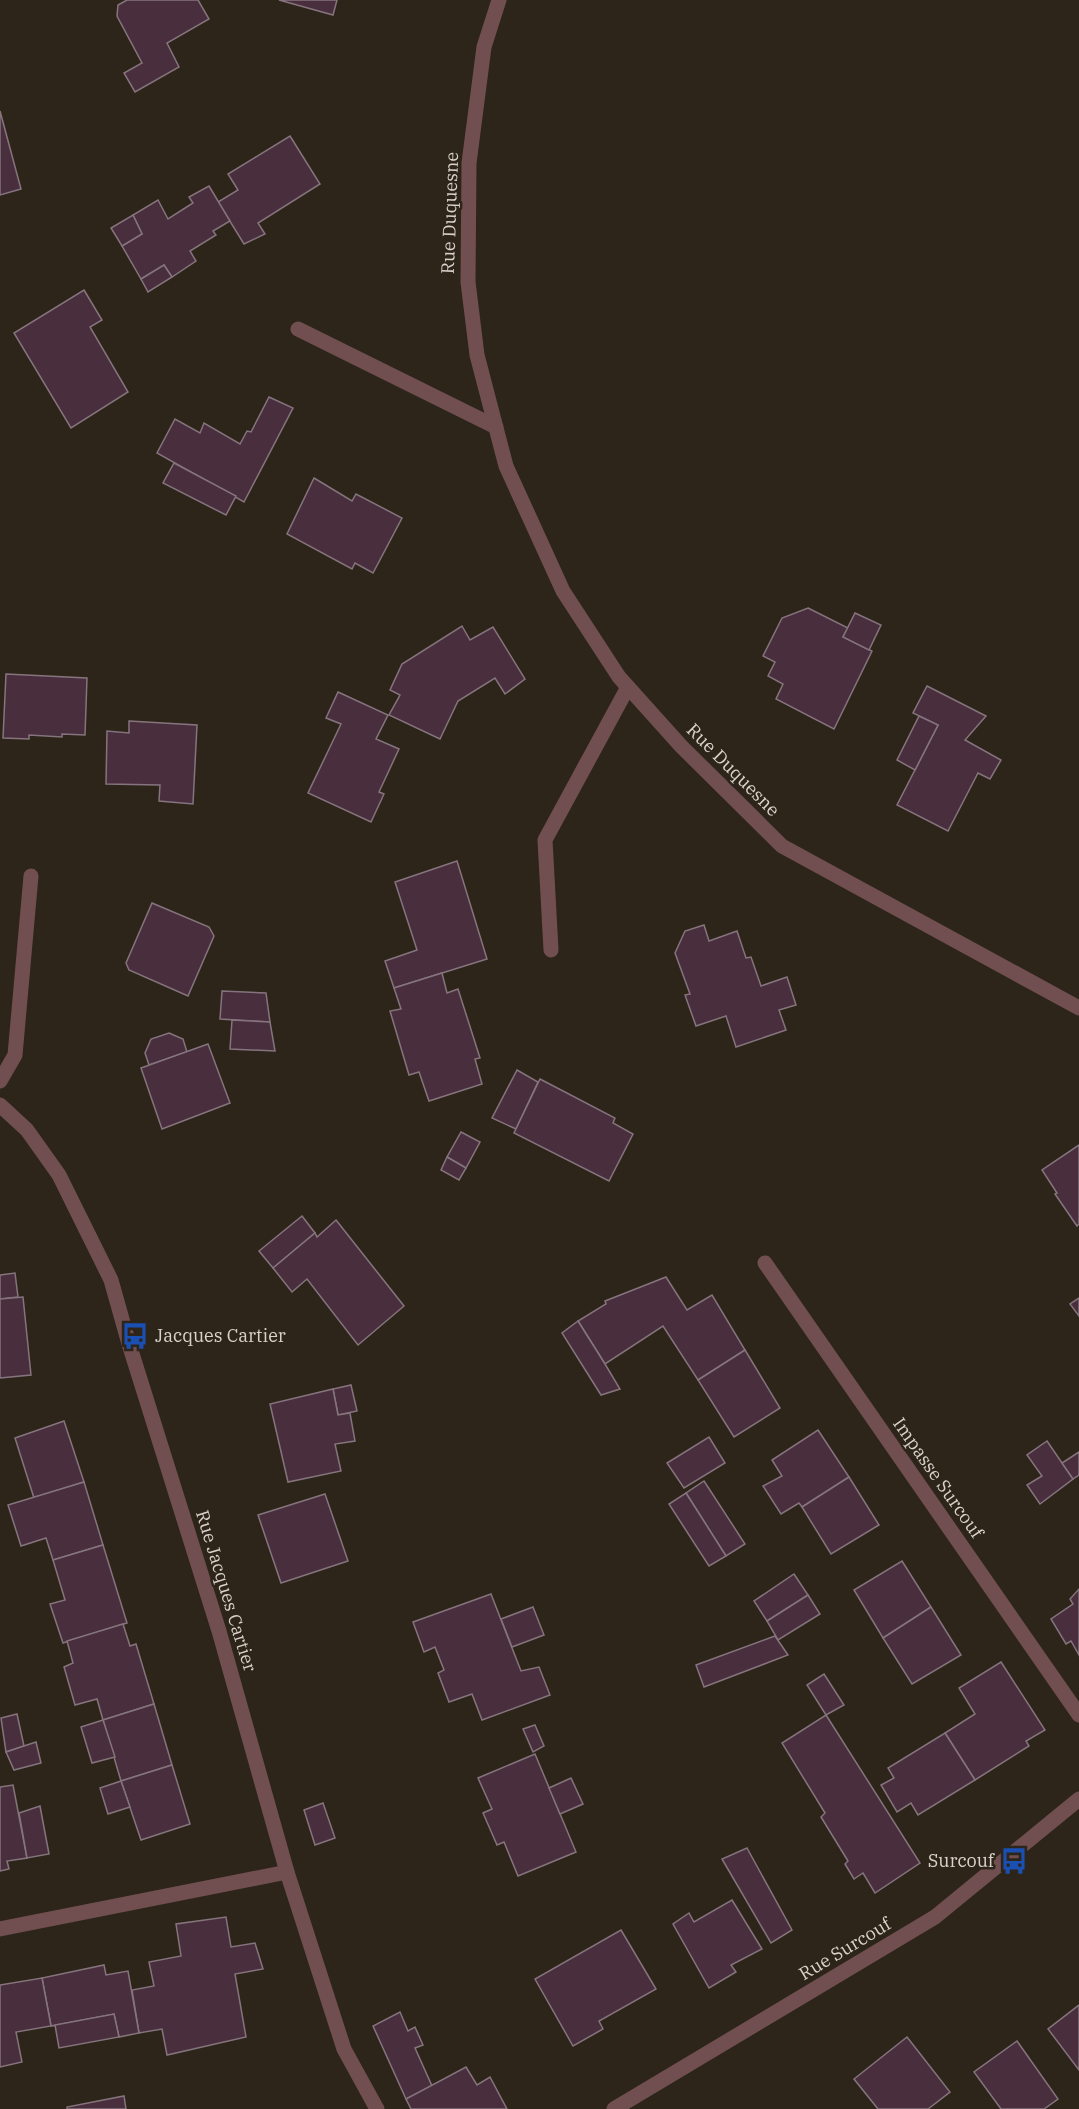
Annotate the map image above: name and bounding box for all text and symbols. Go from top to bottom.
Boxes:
street label: Rue Duquesne [436,151,463,275]
street label: Rue Duquesne [682,718,785,821]
bus stop icon: Jacques Cartier [120,1321,150,1351]
place label: Jacques Cartier [155,1324,286,1347]
street label: Impasse Surcouf [888,1413,990,1544]
street label: Rue Jacques Cartier [191,1507,262,1674]
bus stop icon: Surcouf [999,1846,1029,1876]
place label: Surcouf [928,1849,996,1872]
street label: Rue Surcouf [795,1911,896,1985]

